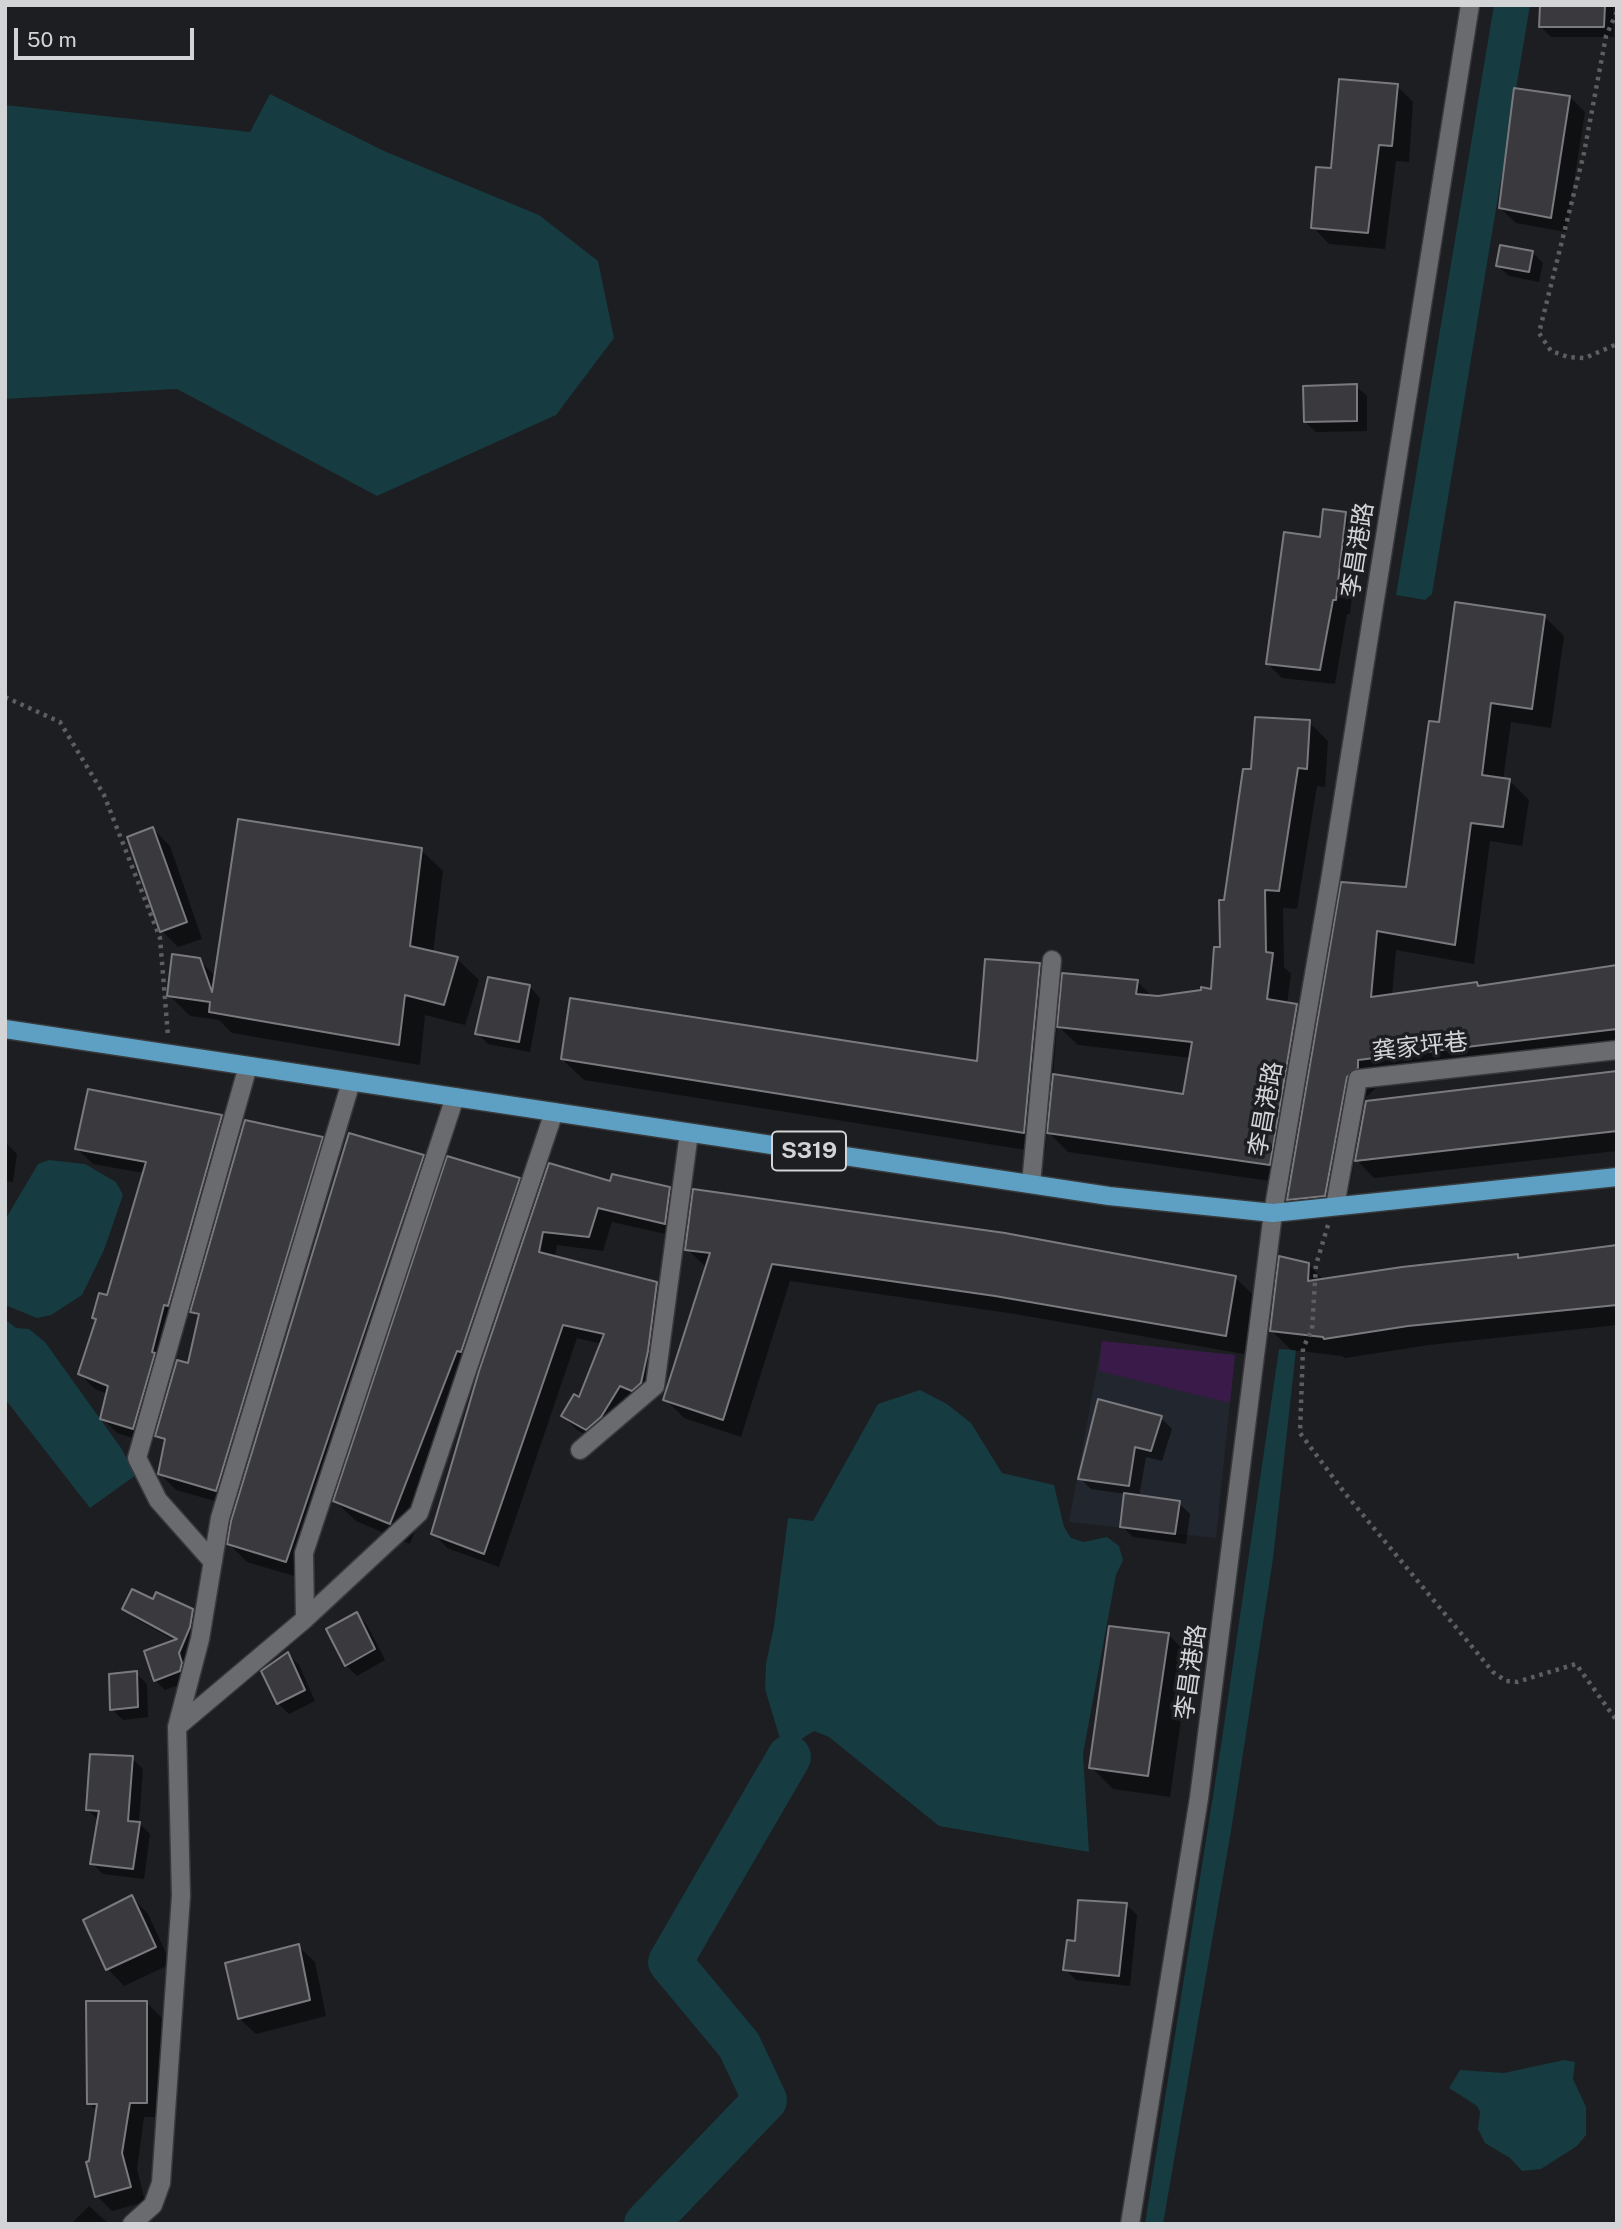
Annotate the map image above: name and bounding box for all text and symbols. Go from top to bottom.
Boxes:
scale bar [18,14,198,58]
text: 50 m [27,27,77,52]
street label: 李昌港路 [1336,500,1380,600]
street label: 龚家坪巷 [1371,1028,1469,1066]
street label: 李昌港路 [1243,1059,1289,1159]
road number: S319 [772,1132,846,1170]
street label: 李昌港路 [1170,1622,1212,1722]

